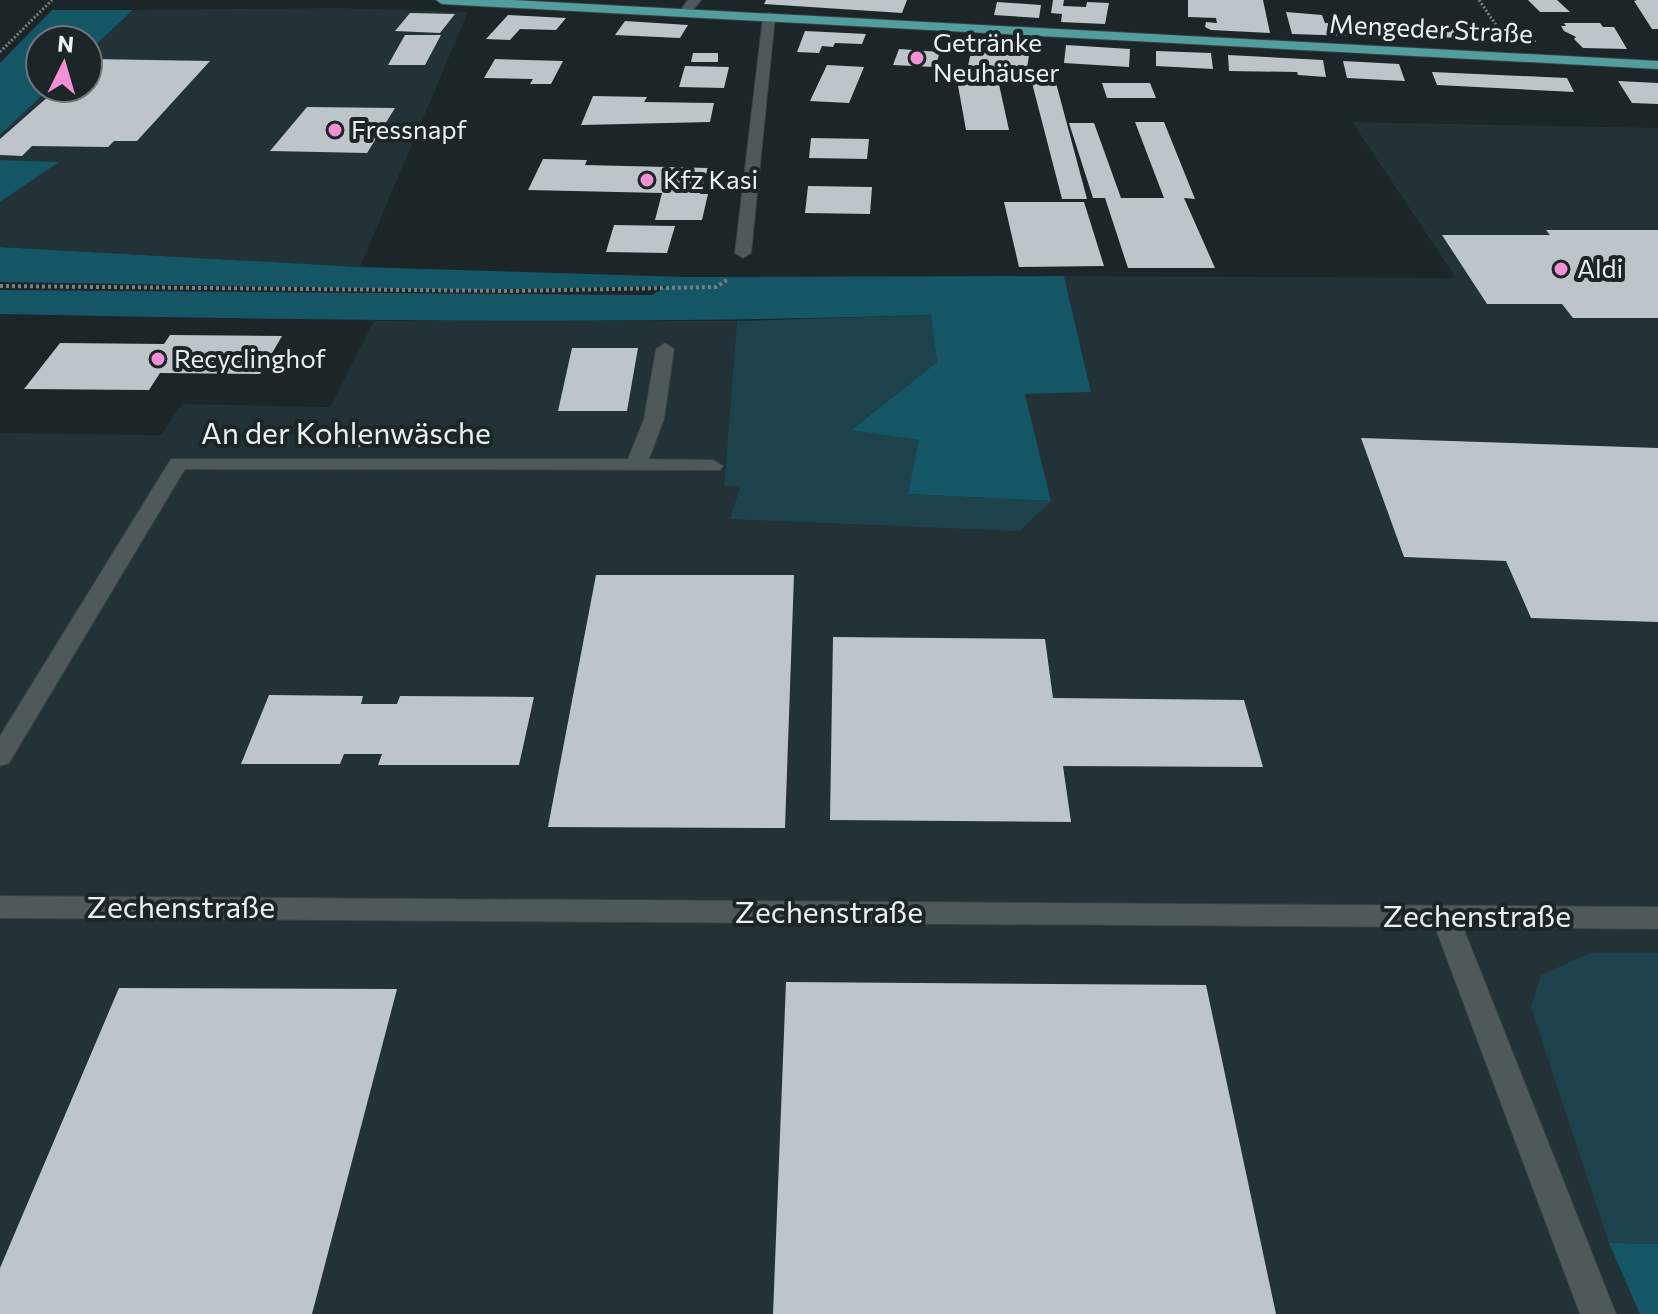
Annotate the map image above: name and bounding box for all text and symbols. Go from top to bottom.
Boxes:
street label: Mengeder Straße [1328,7,1534,48]
north arrow [24,24,104,104]
place label: Getränke Neuhäuser [933,26,1060,87]
text: N [56,29,75,58]
marker: Getränke Neuhäuser [908,49,926,67]
place label: Fressnapf [351,113,467,144]
marker: Fressnapf [326,121,344,139]
place label: Kfz Kasi [663,163,758,194]
marker: Kfz Kasi [638,171,656,189]
place label: Aldi [1577,252,1623,283]
marker: Aldi [1552,260,1570,278]
place label: Recyclinghof [174,342,327,373]
marker: Recyclinghof [149,350,167,368]
street label: An der Kohlenwäsche [201,413,491,450]
street label: Zechenstraße [87,887,275,924]
street label: Zechenstraße [735,892,923,929]
street label: Zechenstraße [1383,896,1571,933]

